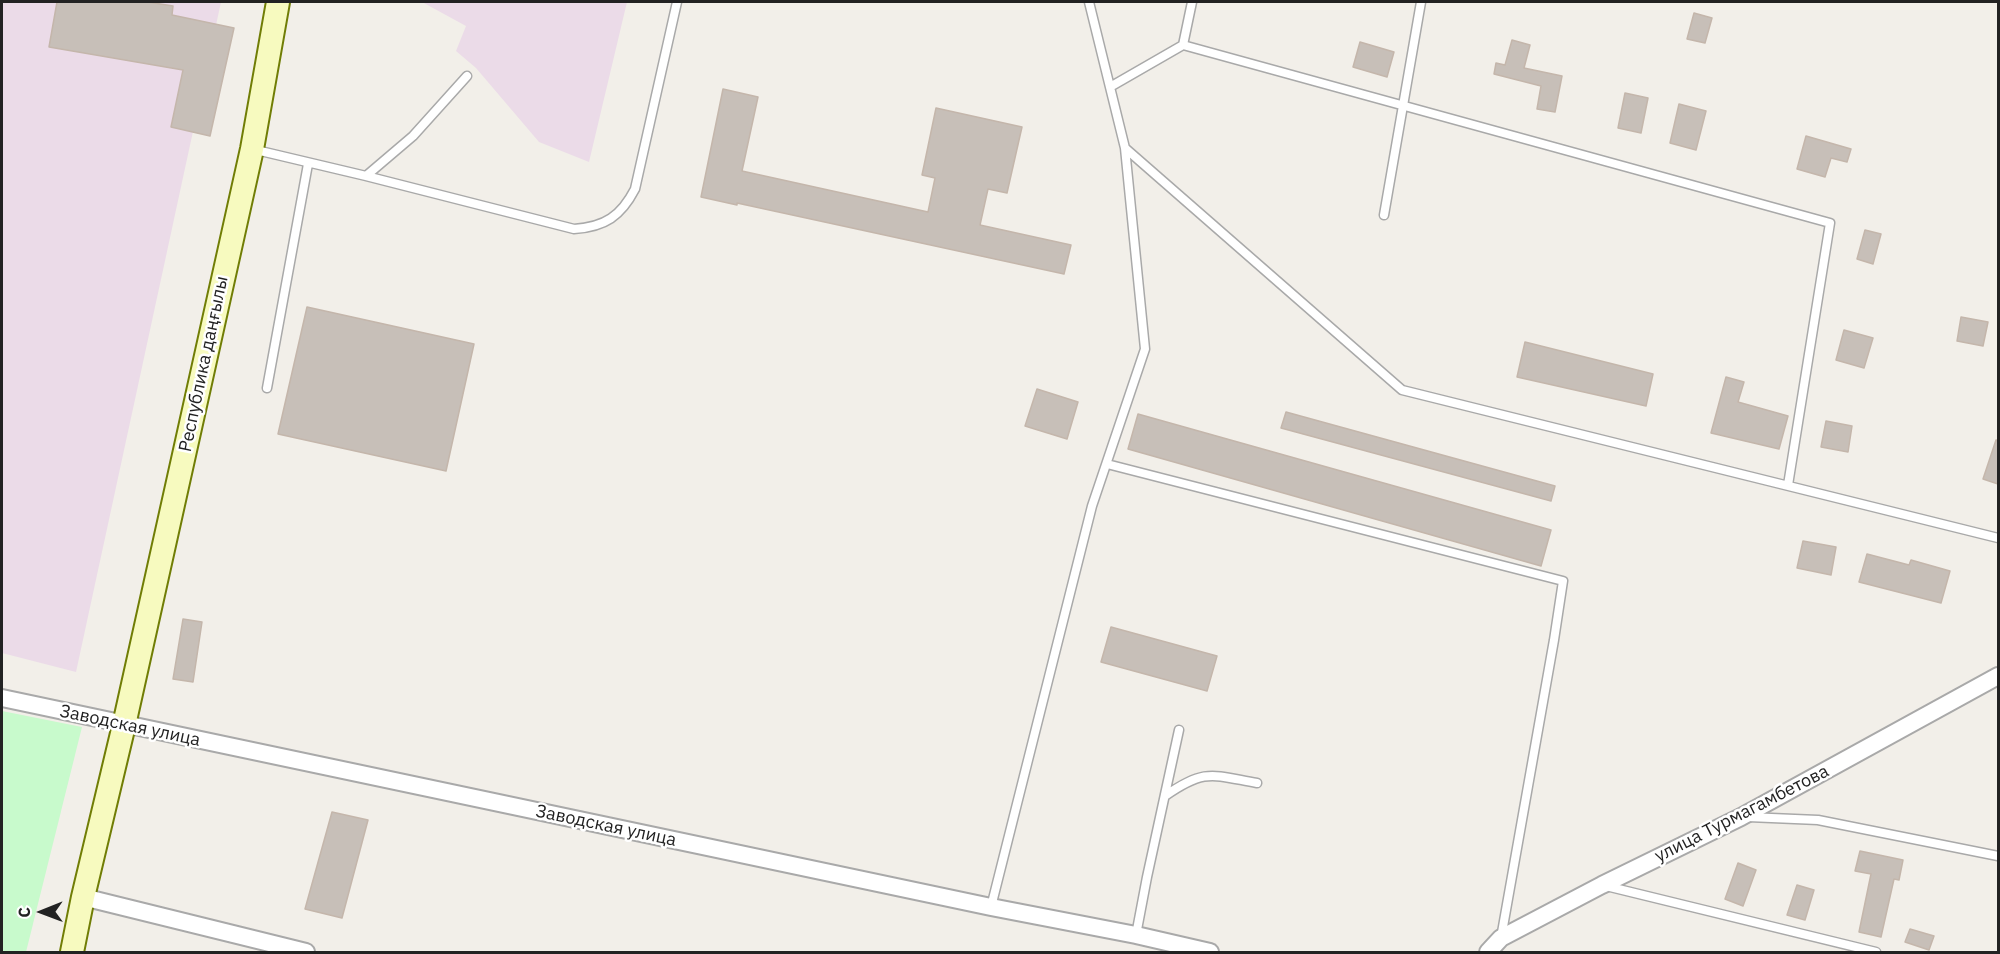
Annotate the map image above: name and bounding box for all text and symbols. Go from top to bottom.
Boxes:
street label: Республика даңғылы [175,274,233,454]
street label: Заводская улица [58,701,202,751]
street label: улица Турмагамбетова [1651,761,1833,867]
street label: Заводская улица [534,801,678,851]
north arrow [12,882,72,942]
text: С [14,907,34,918]

